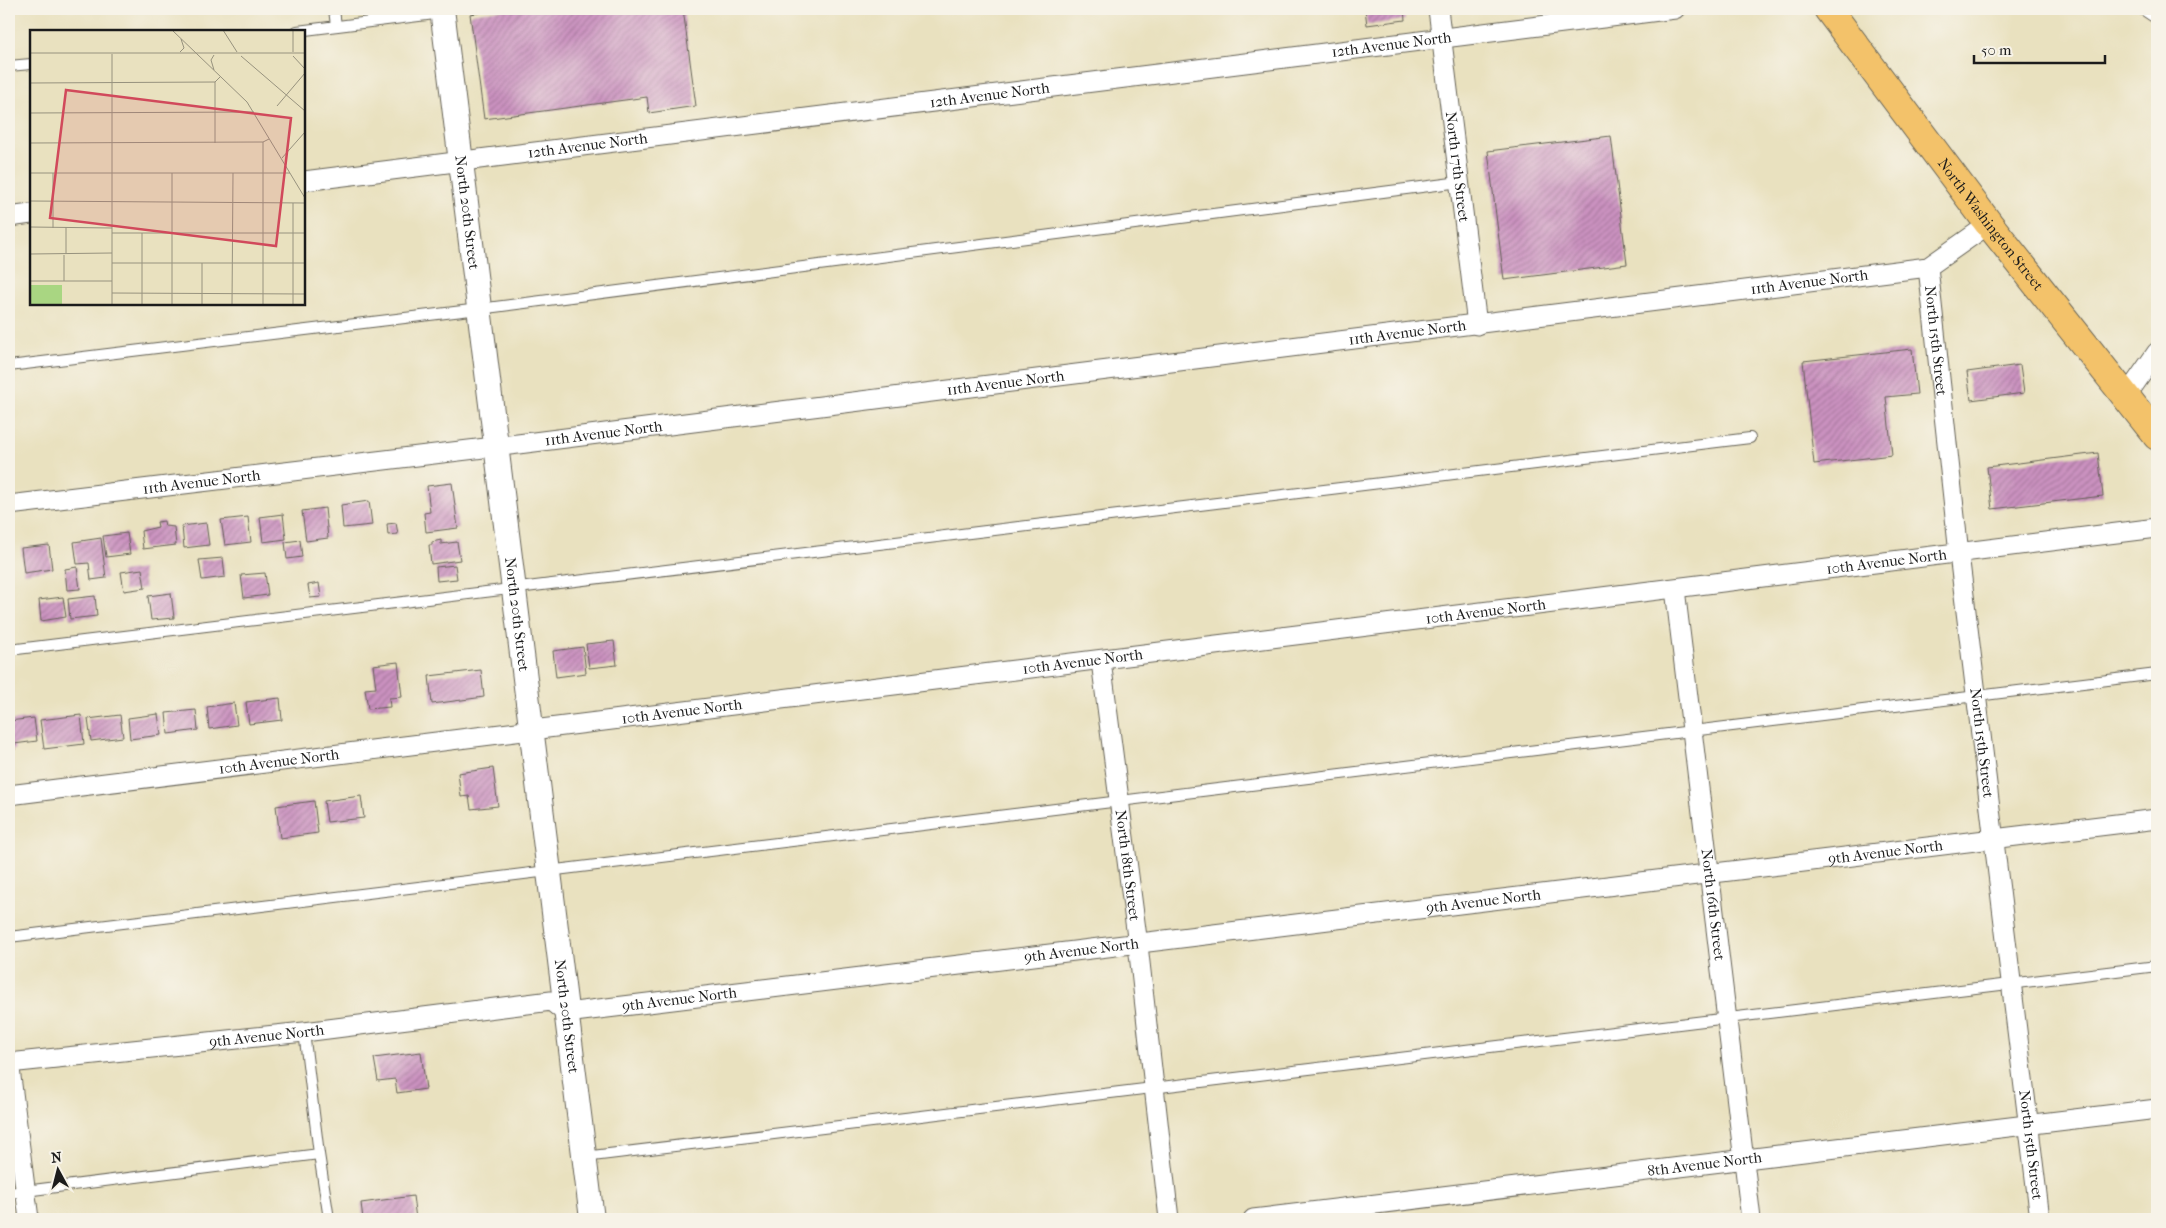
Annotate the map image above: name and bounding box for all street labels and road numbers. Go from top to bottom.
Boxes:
street label: 12th Avenue North [1331,28,1453,61]
street label: 12th Avenue North [929,78,1051,111]
street label: North 17th Street [1442,110,1473,224]
street label: 12th Avenue North [527,129,649,162]
street label: North 20th Street [451,154,483,271]
street label: North Washington Street [1934,155,2048,295]
street label: 11th Avenue North [1749,266,1870,298]
street label: North 15th Street [1921,285,1951,397]
street label: 11th Avenue North [1348,316,1468,349]
street label: 11th Avenue North [946,366,1066,399]
street label: 11th Avenue North [544,417,664,450]
street label: 11th Avenue North [142,466,262,498]
street label: 10th Avenue North [1825,545,1948,578]
street label: North 20th Street [501,556,533,673]
street label: 10th Avenue North [1424,595,1547,628]
street label: 10th Avenue North [1022,645,1144,678]
street label: North 15th Street [1966,687,1998,800]
street label: 10th Avenue North [621,695,744,728]
street label: 10th Avenue North [218,745,341,778]
street label: North 18th Street [1111,809,1144,922]
street label: 9th Avenue North [1827,836,1944,868]
street label: North 16th Street [1697,848,1729,962]
street label: 9th Avenue North [1425,885,1542,917]
street label: 9th Avenue North [1023,934,1140,966]
street label: North 20th Street [551,958,583,1075]
street label: 9th Avenue North [621,983,738,1015]
street label: 9th Avenue North [208,1020,326,1051]
street label: North 15th Street [2015,1089,2047,1202]
street label: 8th Avenue North [1646,1148,1763,1180]

